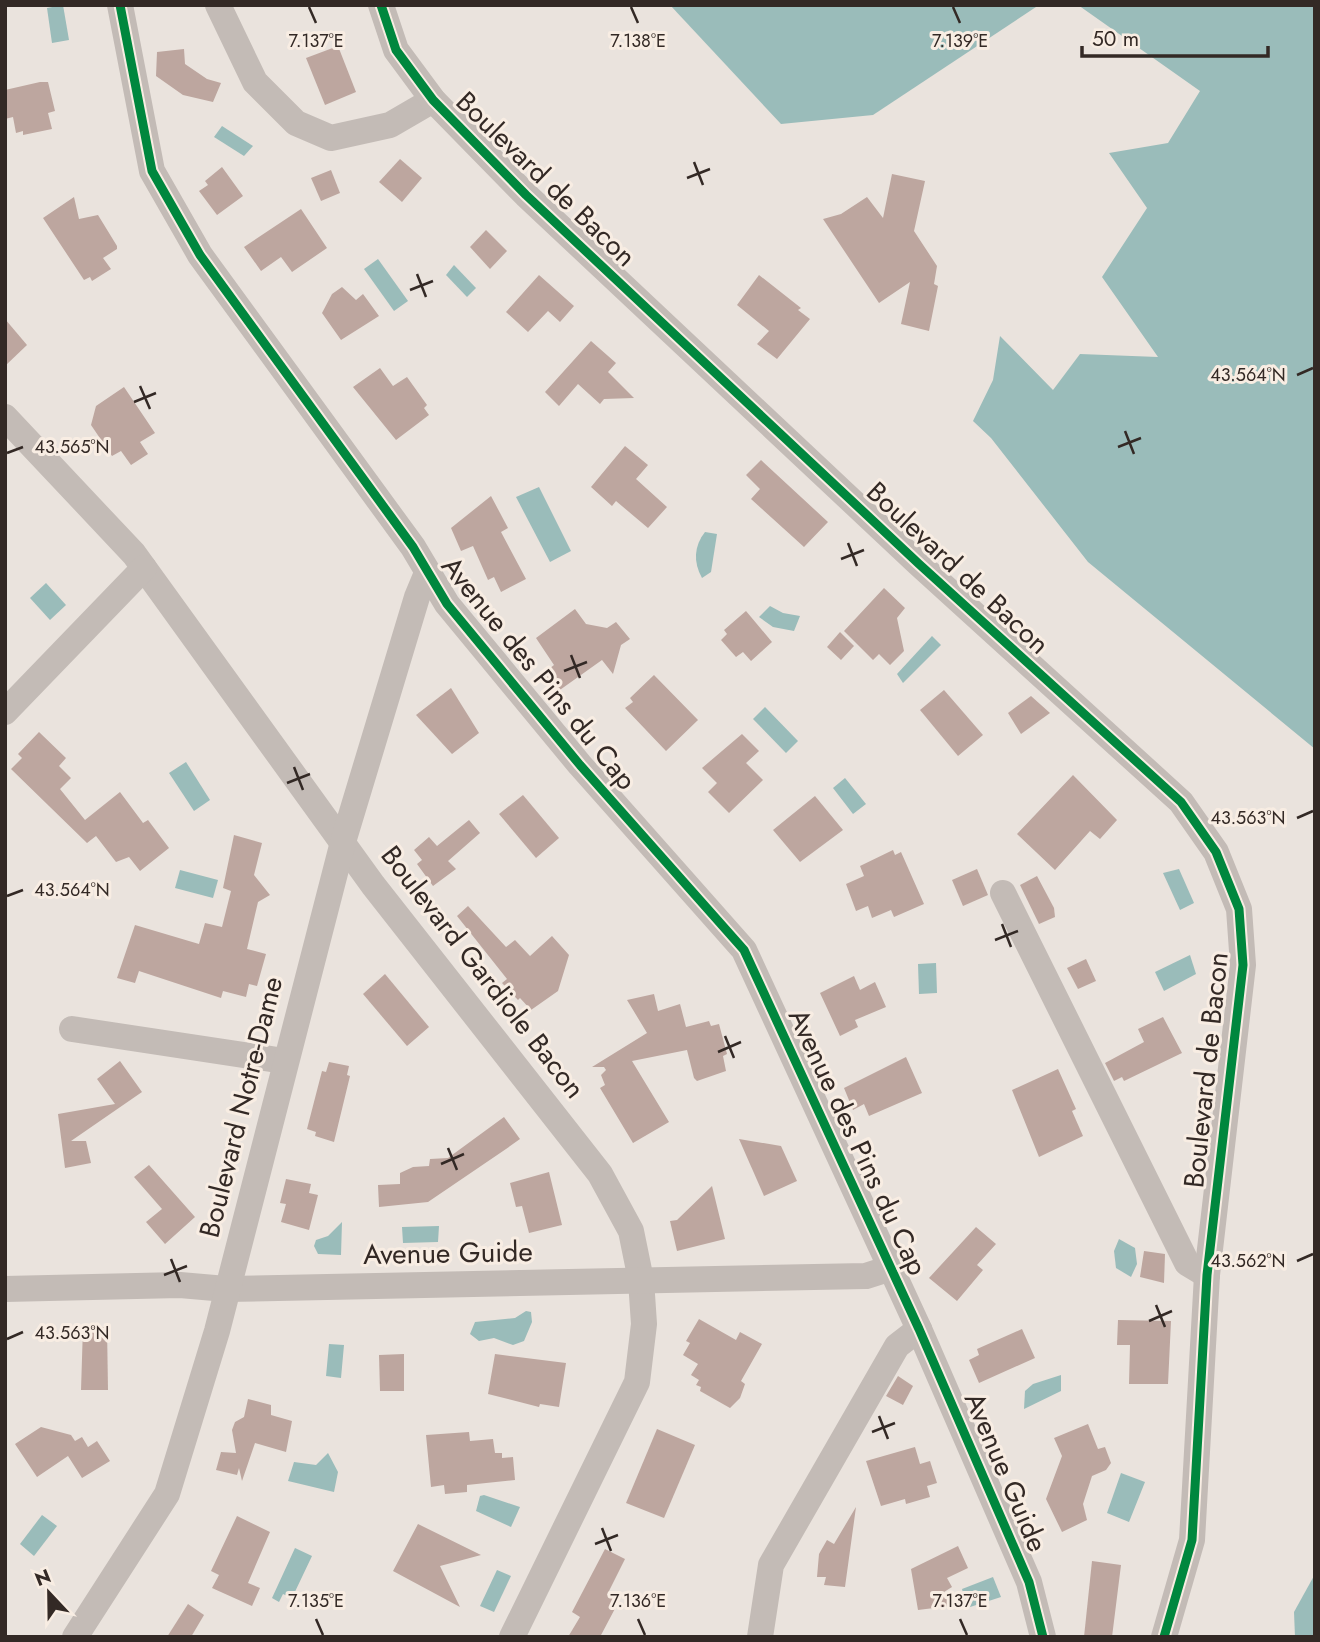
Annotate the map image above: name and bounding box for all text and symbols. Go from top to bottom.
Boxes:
scale bar [1082,14,1268,58]
text: 50 m [1092,24,1139,54]
text: 7.137°E [288,28,344,54]
text: 7.138°E [610,28,666,54]
text: 7.139°E [932,28,988,54]
street label: Boulevard de Bacon [446,82,646,276]
text: 43.564°N [1210,362,1286,388]
text: 43.565°N [34,434,110,460]
street label: Boulevard de Bacon [857,472,1059,664]
street label: Avenue des Pins du Cap [432,547,646,799]
text: 43.563°N [1211,805,1285,831]
street label: Boulevard Gardiole Bacon [371,837,595,1107]
text: 43.564°N [34,877,110,903]
street label: Boulevard de Bacon [1173,950,1239,1190]
street label: Boulevard Notre-Dame [189,972,293,1242]
street label: Avenue des Pins du Cap [778,1002,938,1282]
street label: Avenue Guide [363,1231,533,1275]
text: 43.562°N [1210,1248,1286,1274]
text: 43.563°N [35,1320,109,1346]
street label: Avenue Guide [954,1386,1058,1558]
north arrow [14,1558,84,1628]
text: N [31,1562,55,1593]
text: 7.135°E [288,1588,344,1614]
text: 7.136°E [610,1588,666,1614]
text: 7.137°E [932,1588,988,1614]

